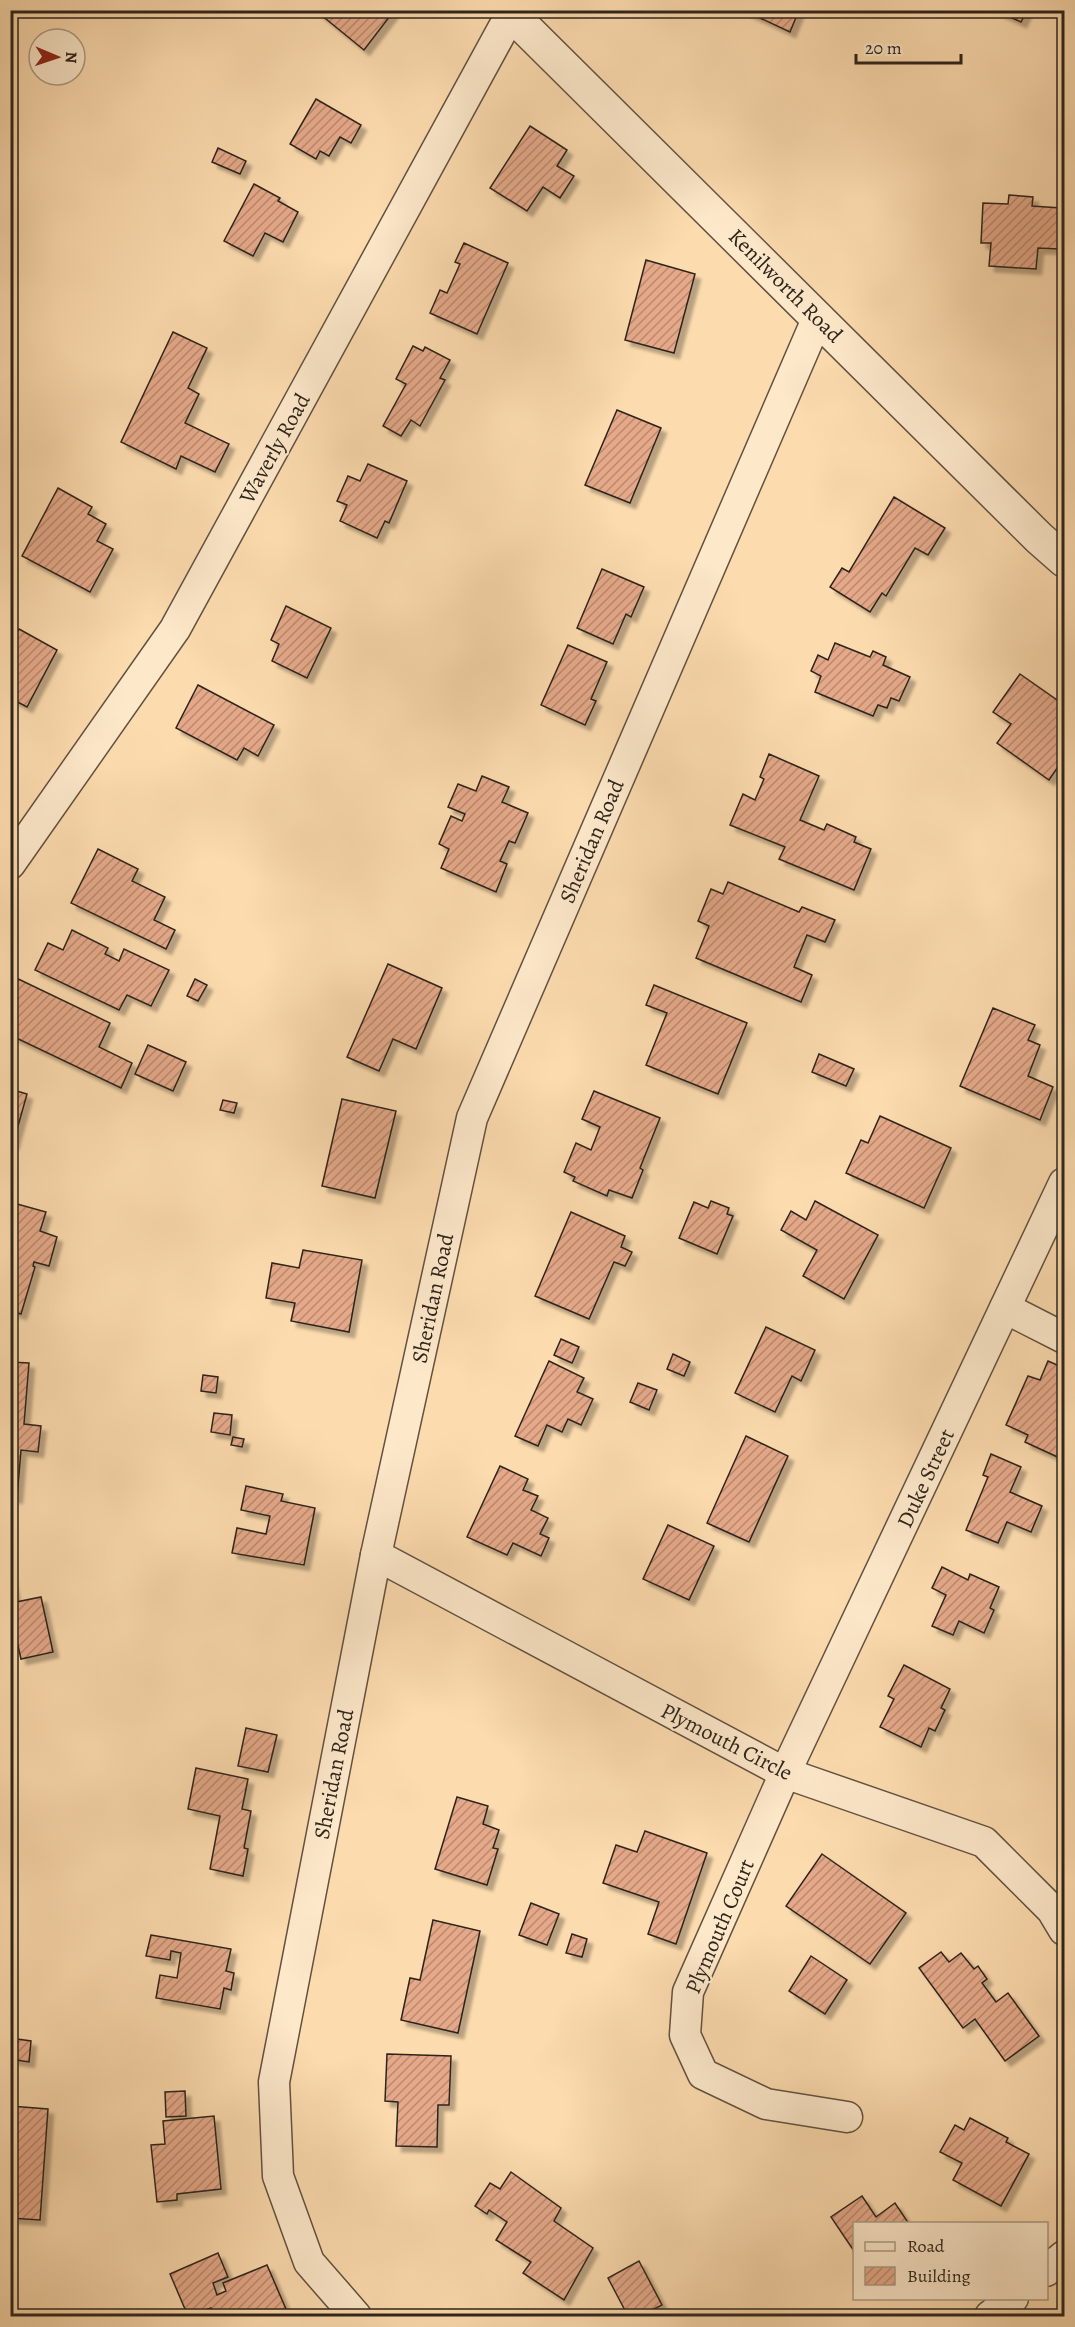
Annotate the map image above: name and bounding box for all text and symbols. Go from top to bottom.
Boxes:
north arrow [27,27,87,87]
scale bar [856,27,961,65]
text: 20 m [865,36,902,60]
text: N [60,51,82,64]
street label: Kenilworth Road [722,222,849,350]
street label: Waverly Road [232,388,318,510]
street label: Sheridan Road [552,775,632,908]
street label: Sheridan Road [405,1230,461,1366]
street label: Duke Street [890,1424,962,1533]
street label: Plymouth Circle [656,1696,798,1788]
street label: Sheridan Road [307,1706,361,1842]
street label: Plymouth Court [678,1854,762,1998]
legend [853,2222,1048,2300]
text: Road [907,2234,945,2258]
text: Building [907,2264,971,2288]

